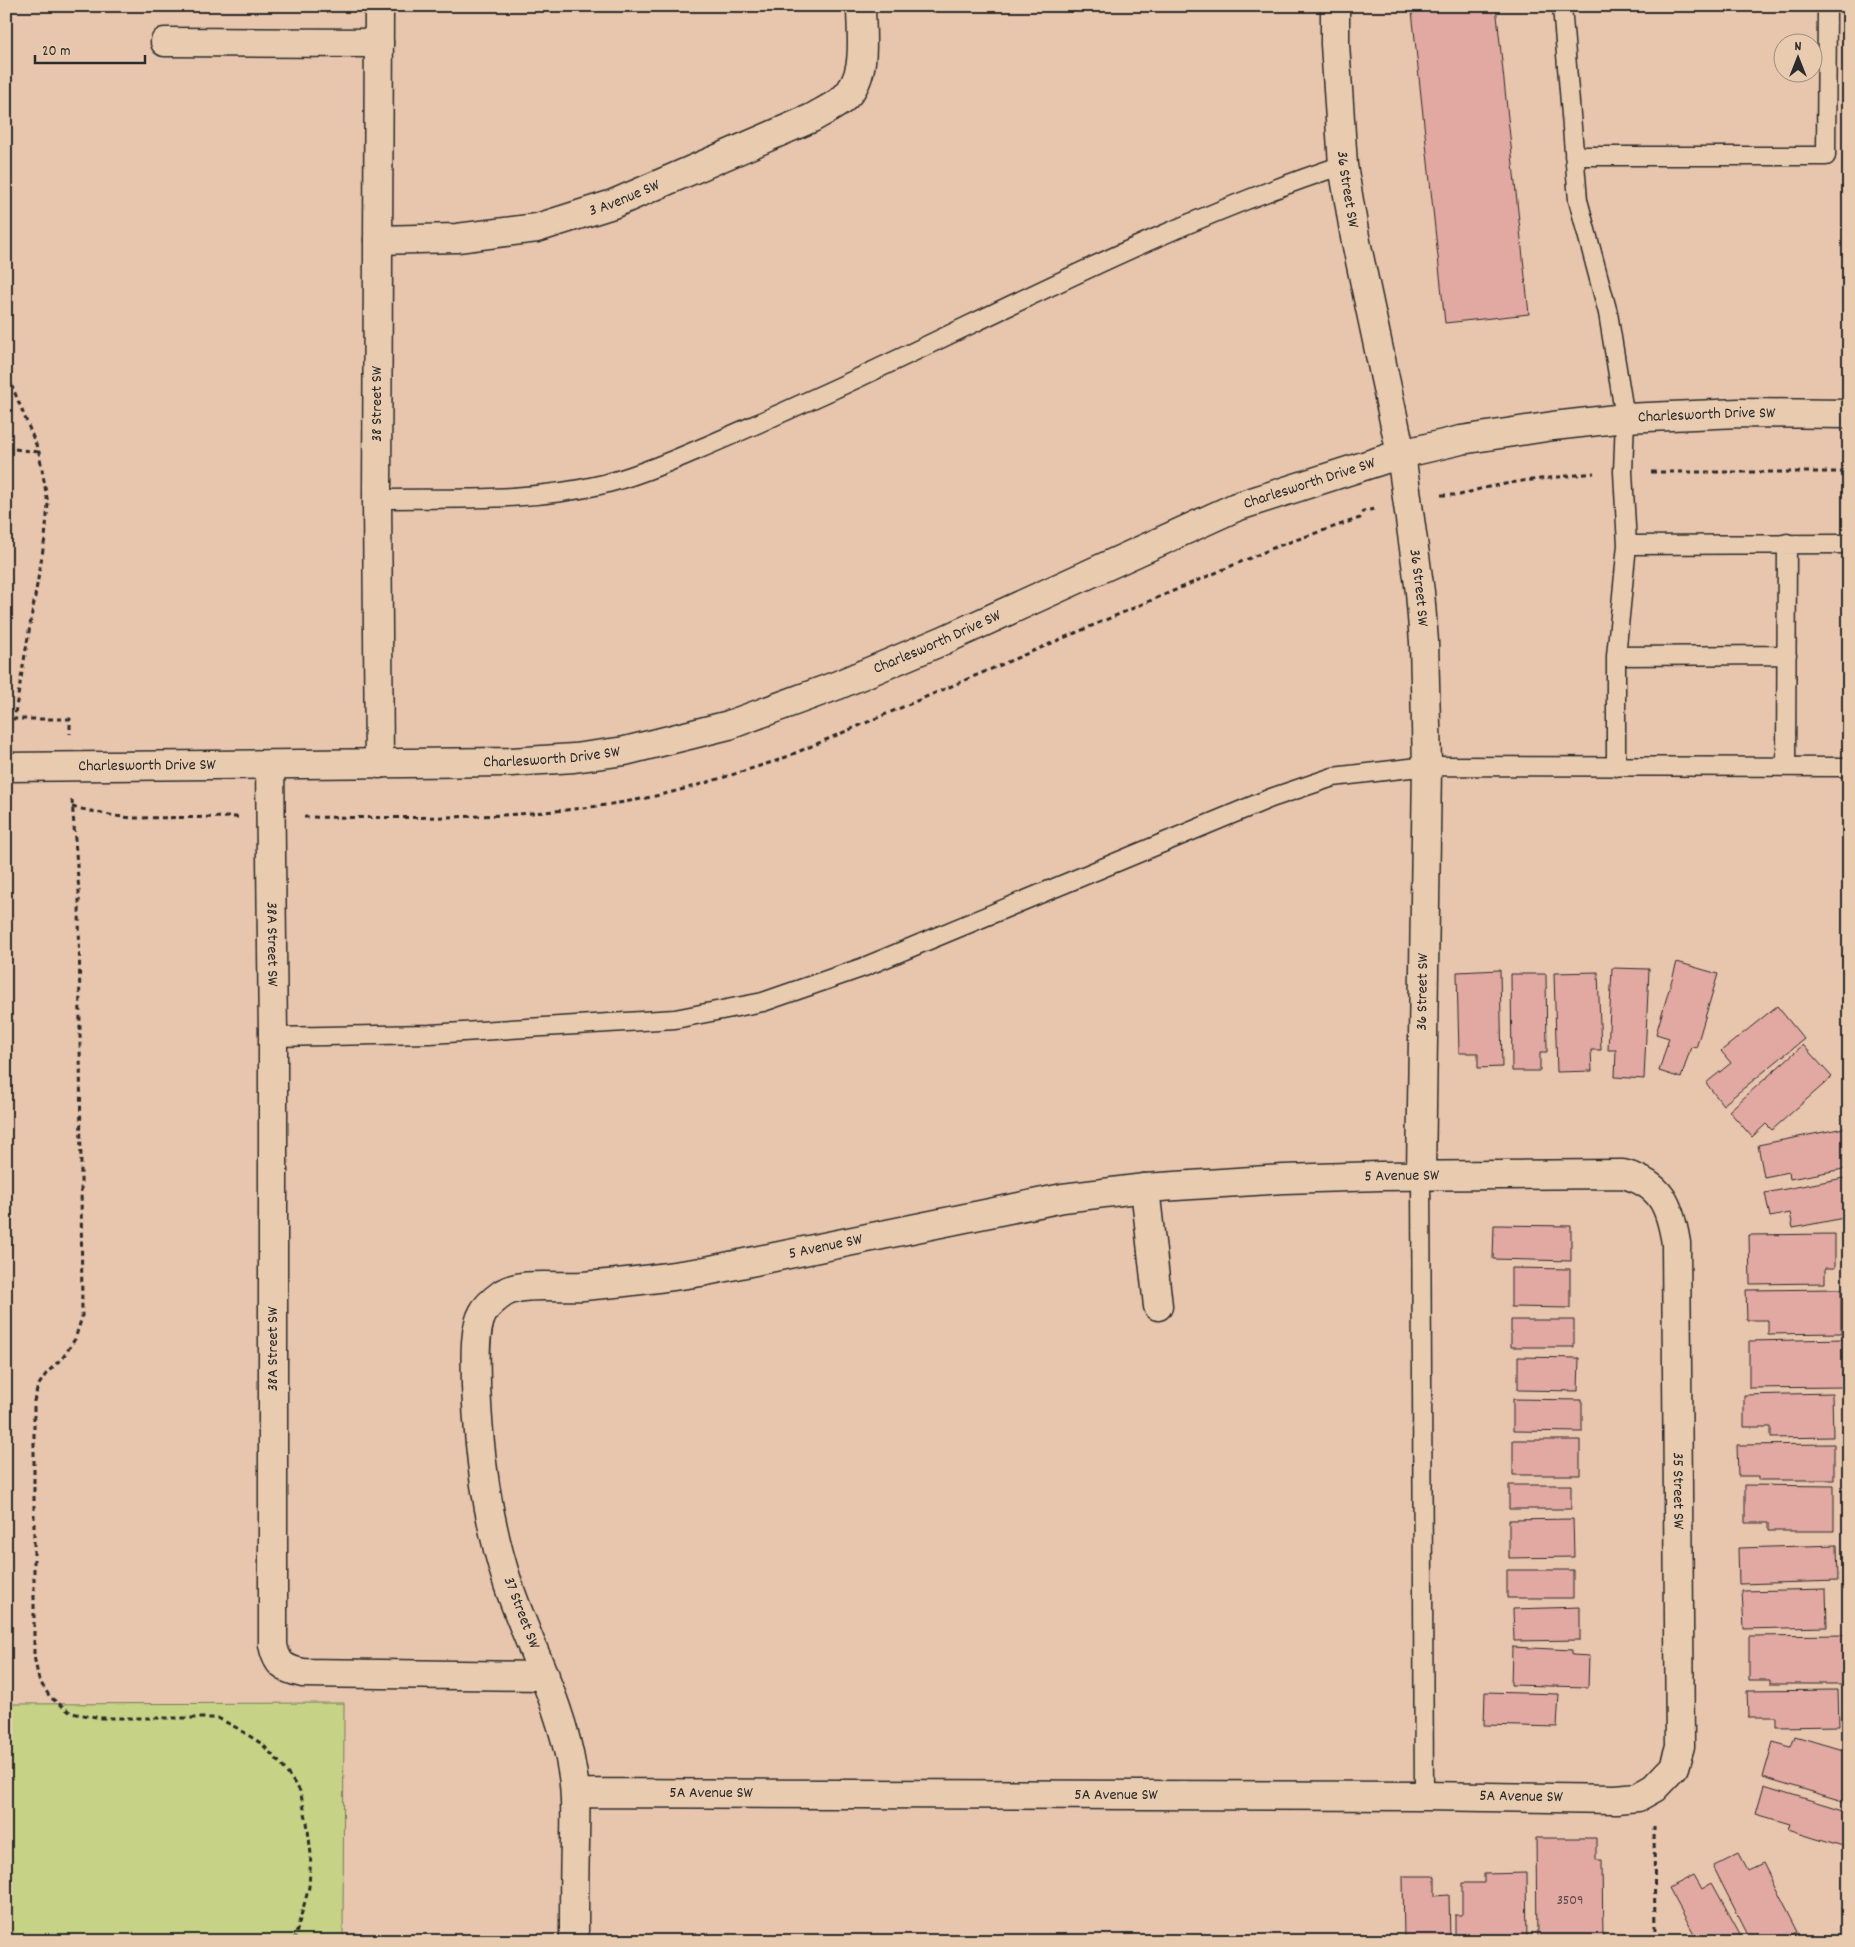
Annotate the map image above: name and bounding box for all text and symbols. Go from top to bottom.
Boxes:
scale bar [35,32,145,64]
north arrow [1772,32,1822,82]
text: N [1795,37,1802,57]
text: 20 m [42,41,70,63]
street label: 36 Street SW [1331,150,1365,230]
street label: 3 Avenue SW [586,173,664,222]
street label: 38 Street SW [366,365,389,442]
street label: Charlesworth Drive SW [1637,401,1776,429]
street label: Charlesworth Drive SW [1240,451,1379,515]
street label: 36 Street SW [1403,548,1434,628]
street label: Charlesworth Drive SW [870,604,1006,680]
street label: Charlesworth Drive SW [483,740,622,774]
street label: Charlesworth Drive SW [78,753,217,778]
street label: 38A Street SW [260,901,284,987]
street label: 36 Street SW [1411,952,1435,1031]
street label: 5 Avenue SW [1364,1164,1440,1188]
street label: 5 Avenue SW [787,1228,865,1265]
street label: 38A Street SW [262,1306,285,1391]
street label: 35 Street SW [1666,1452,1690,1530]
street label: 37 Street SW [497,1574,546,1653]
street label: 5A Avenue SW [669,1782,754,1805]
street label: 5A Avenue SW [1074,1784,1159,1807]
street label: 5A Avenue SW [1479,1785,1564,1809]
house number: 3509 [1557,1891,1583,1911]

